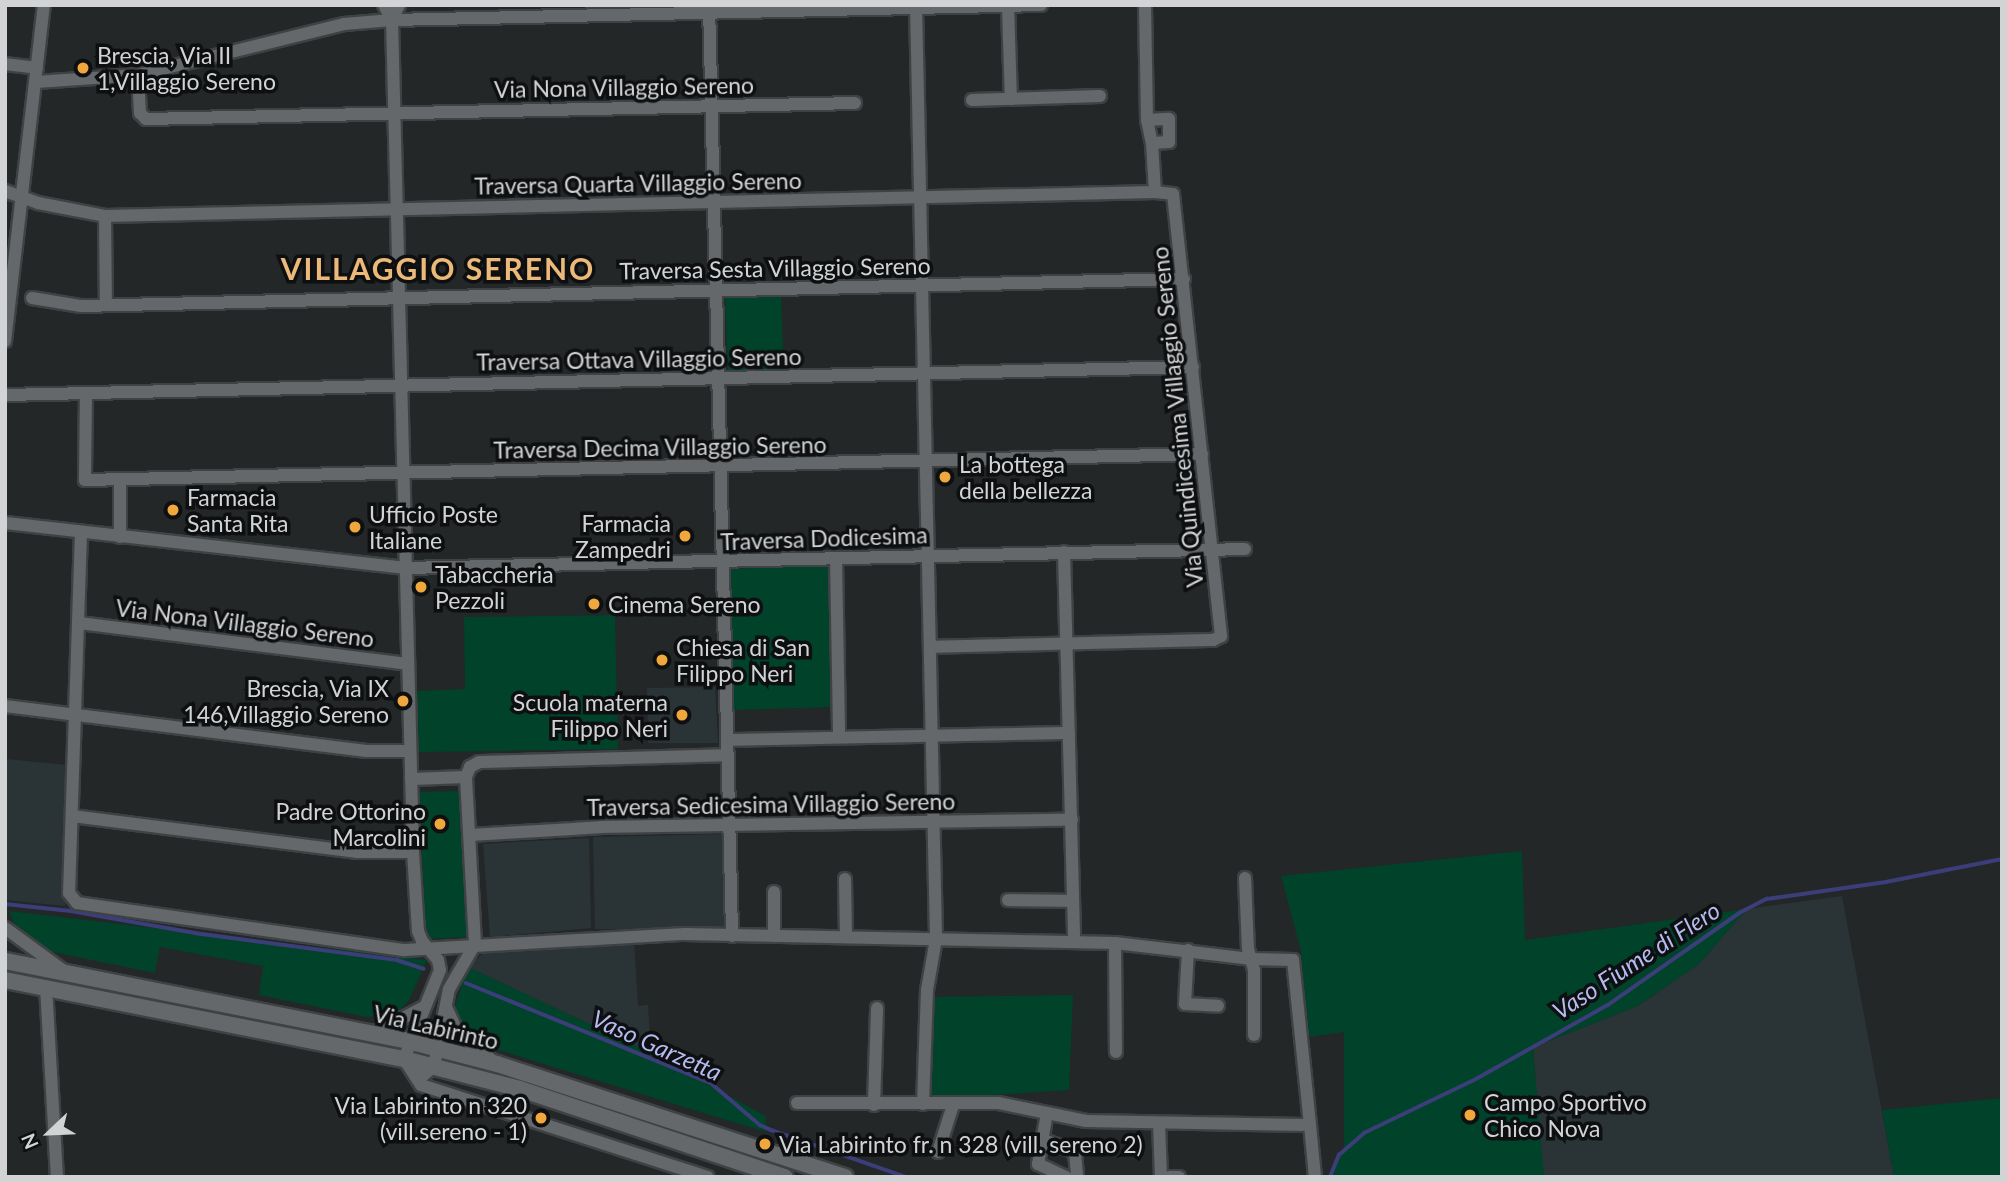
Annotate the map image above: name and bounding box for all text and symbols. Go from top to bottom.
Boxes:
place label: Brescia, Via II 1,Villaggio Sereno [97,41,276,95]
marker: Brescia, Via II 1,Villaggio Sereno [75,60,91,76]
street label: Via Nona Villaggio Sereno [493,71,755,103]
street label: Traversa Quarta Villaggio Sereno [474,166,802,200]
street label: Via Quindicesima Villaggio Sereno [1145,245,1209,589]
district label: VILLAGGIO SERENO [283,250,593,286]
street label: Traversa Sesta Villaggio Sereno [619,251,931,285]
street label: Traversa Ottava Villaggio Sereno [476,342,802,376]
street label: Traversa Decima Villaggio Sereno [493,430,827,464]
place label: La bottega della bellezza [959,450,1092,504]
marker: La bottega della bellezza [937,469,953,485]
place label: Farmacia Santa Rita [187,483,288,537]
place label: Ufficio Poste Italiane [369,500,498,554]
marker: Farmacia Santa Rita [165,502,181,518]
place label: Farmacia Zampedri [575,509,671,563]
marker: Ufficio Poste Italiane [347,519,363,535]
street label: Traversa Dodicesima [720,521,928,555]
marker: Farmacia Zampedri [677,528,693,544]
place label: Tabaccheria Pezzoli [435,560,554,614]
marker: Tabaccheria Pezzoli [413,579,429,595]
place label: Cinema Sereno [608,590,761,618]
street label: Via Nona Villaggio Sereno [114,593,376,653]
marker: Cinema Sereno [586,596,602,612]
place label: Chiesa di San Filippo Neri [676,633,810,687]
marker: Chiesa di San Filippo Neri [654,652,670,668]
place label: Brescia, Via IX 146,Villaggio Sereno [183,674,389,728]
place label: Scuola materna Filippo Neri [513,688,668,742]
marker: Brescia, Via IX 146,Villaggio Sereno [395,693,411,709]
marker: Scuola materna Filippo Neri [674,707,690,723]
street label: Traversa Sedicesima Villaggio Sereno [586,787,956,821]
place label: Padre Ottorino Marcolini [275,797,426,851]
marker: Padre Ottorino Marcolini [432,816,448,832]
water label: Vaso Fiume di Flero [1547,895,1725,1025]
street label: Via Labirinto [371,999,501,1055]
water label: Vaso Garzetta [588,1004,726,1086]
place label: Campo Sportivo Chico Nova [1484,1088,1647,1142]
place label: Via Labirinto n 320 (vill.sereno - 1) [335,1091,527,1145]
north arrow [14,1098,84,1168]
marker: Campo Sportivo Chico Nova [1462,1107,1478,1123]
marker: Via Labirinto n 320 (vill.sereno - 1) [533,1110,549,1126]
text: N [16,1130,43,1153]
place label: Via Labirinto fr. n 328 (vill. sereno 2) [779,1130,1143,1158]
marker: Via Labirinto fr. n 328 (vill. sereno 2) [757,1136,773,1152]

